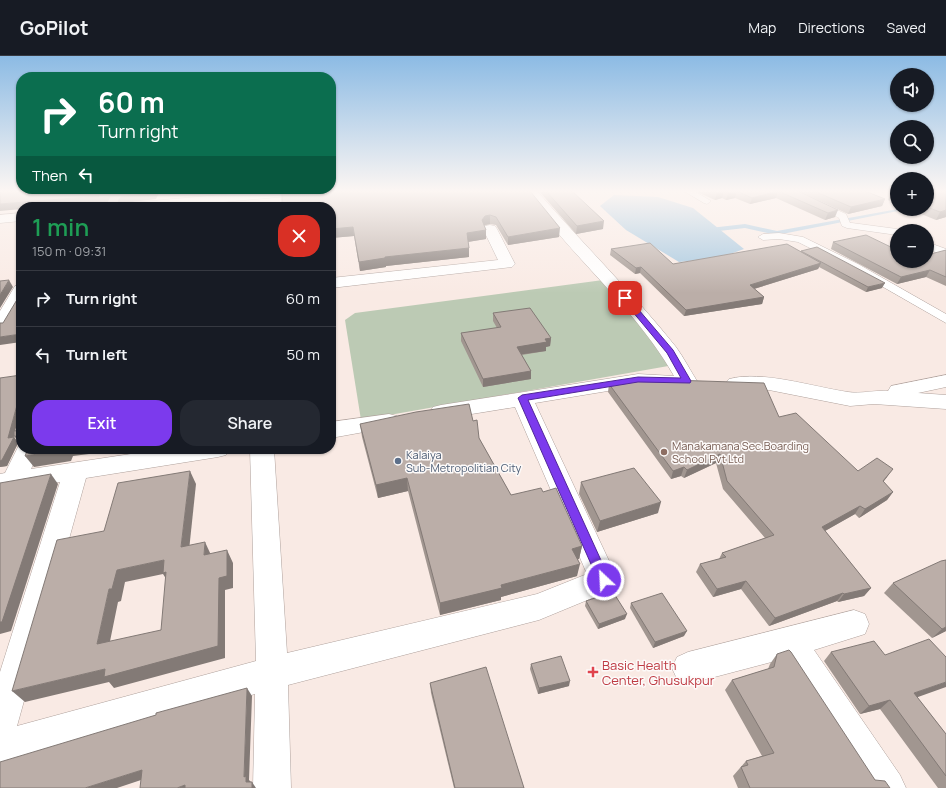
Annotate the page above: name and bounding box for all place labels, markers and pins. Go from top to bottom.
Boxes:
pin [608,281,642,315]
place label: Manakamana Sec.Boarding School Pvt Ltd [672,438,809,466]
place label: Kalaiya Sub-Metropolitian City [406,447,522,475]
marker: Manakamana Sec.Boarding School Pvt Ltd [659,447,669,457]
marker: Kalaiya Sub-Metropolitian City [393,456,403,466]
place label: Basic Health Center, Ghusukpur [602,656,715,689]
marker: Basic Health Center, Ghusukpur [587,666,599,678]

